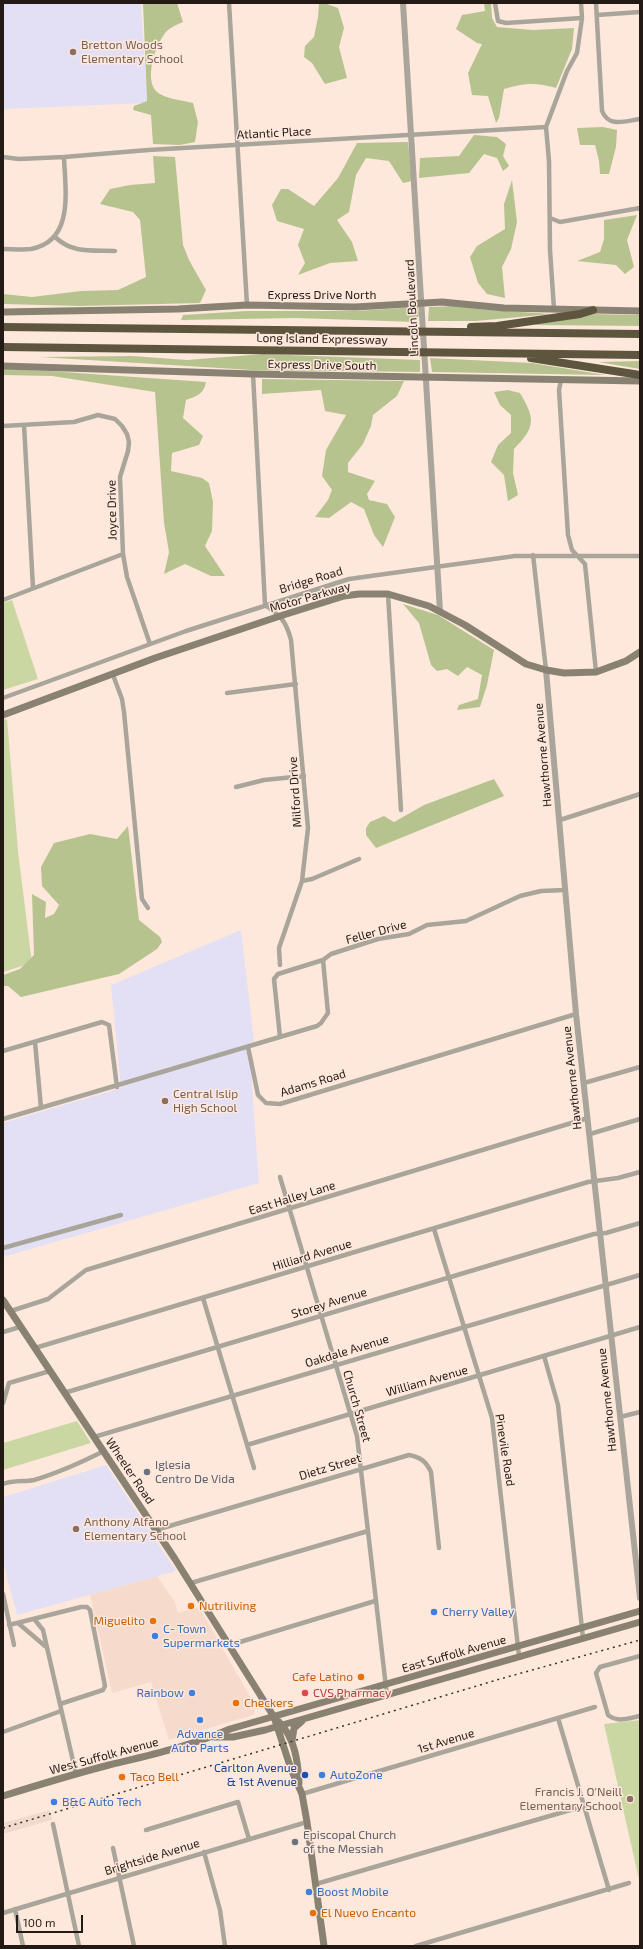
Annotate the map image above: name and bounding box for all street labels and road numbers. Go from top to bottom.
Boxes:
street label: Atlantic Place [236,124,312,142]
street label: Lincoln Boulevard [402,259,422,357]
street label: Express Drive North [268,288,376,302]
street label: Long Island Expressway [256,331,388,347]
street label: Express Drive South [267,357,377,373]
street label: Joyce Drive [104,480,120,540]
street label: Bridge Road [278,564,344,596]
street label: Motor Parkway [268,579,352,615]
street label: Hawthorne Avenue [531,703,555,807]
street label: Milford Drive [285,756,305,828]
street label: Feller Drive [344,917,408,947]
street label: Hawthorne Avenue [559,1026,585,1130]
street label: Adams Road [278,1066,348,1100]
street label: East Halley Lane [247,1178,337,1218]
street label: Hilliard Avenue [271,1236,353,1274]
street label: Storey Avenue [289,1285,369,1321]
street label: Oakdale Avenue [303,1331,391,1371]
street label: Hawthorne Avenue [594,1348,620,1452]
street label: William Avenue [384,1362,470,1400]
street label: Church Street [340,1368,374,1444]
street label: Pinevile Road [492,1413,518,1487]
street label: Wheeler Road [103,1435,157,1507]
street label: Dietz Street [297,1451,363,1483]
street label: East Suffolk Avenue [400,1632,508,1676]
street label: 1st Avenue [416,1726,476,1756]
street label: West Suffolk Avenue [48,1735,160,1777]
street label: Brightside Avenue [103,1836,201,1878]

